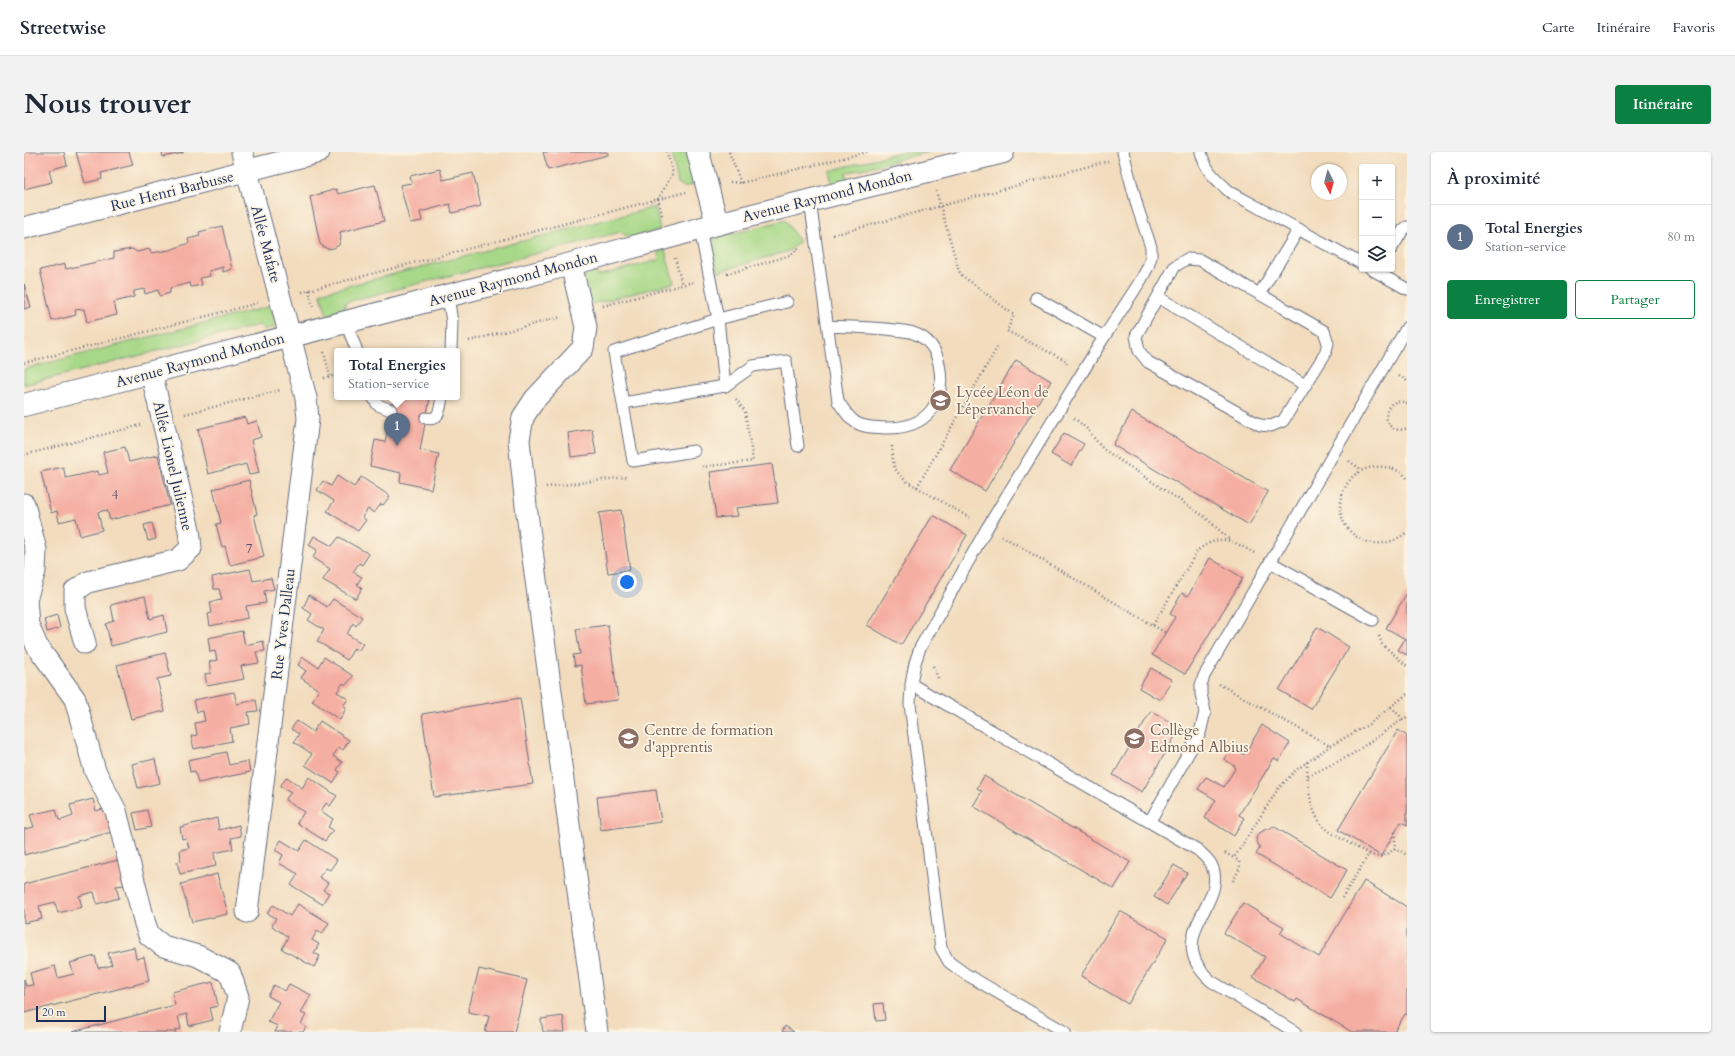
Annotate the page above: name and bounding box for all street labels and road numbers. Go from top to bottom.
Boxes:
street label: Avenue Raymond Mondon [740,165,914,227]
street label: Rue Henri Barbusse [108,166,236,216]
street label: Allée Mafate [246,203,286,285]
street label: Avenue Raymond Mondon [426,247,600,311]
street label: Avenue Raymond Mondon [113,328,287,392]
street label: Allée Lionel Julienne [148,399,198,533]
street label: Rue Yves Dalleau [266,567,300,681]

